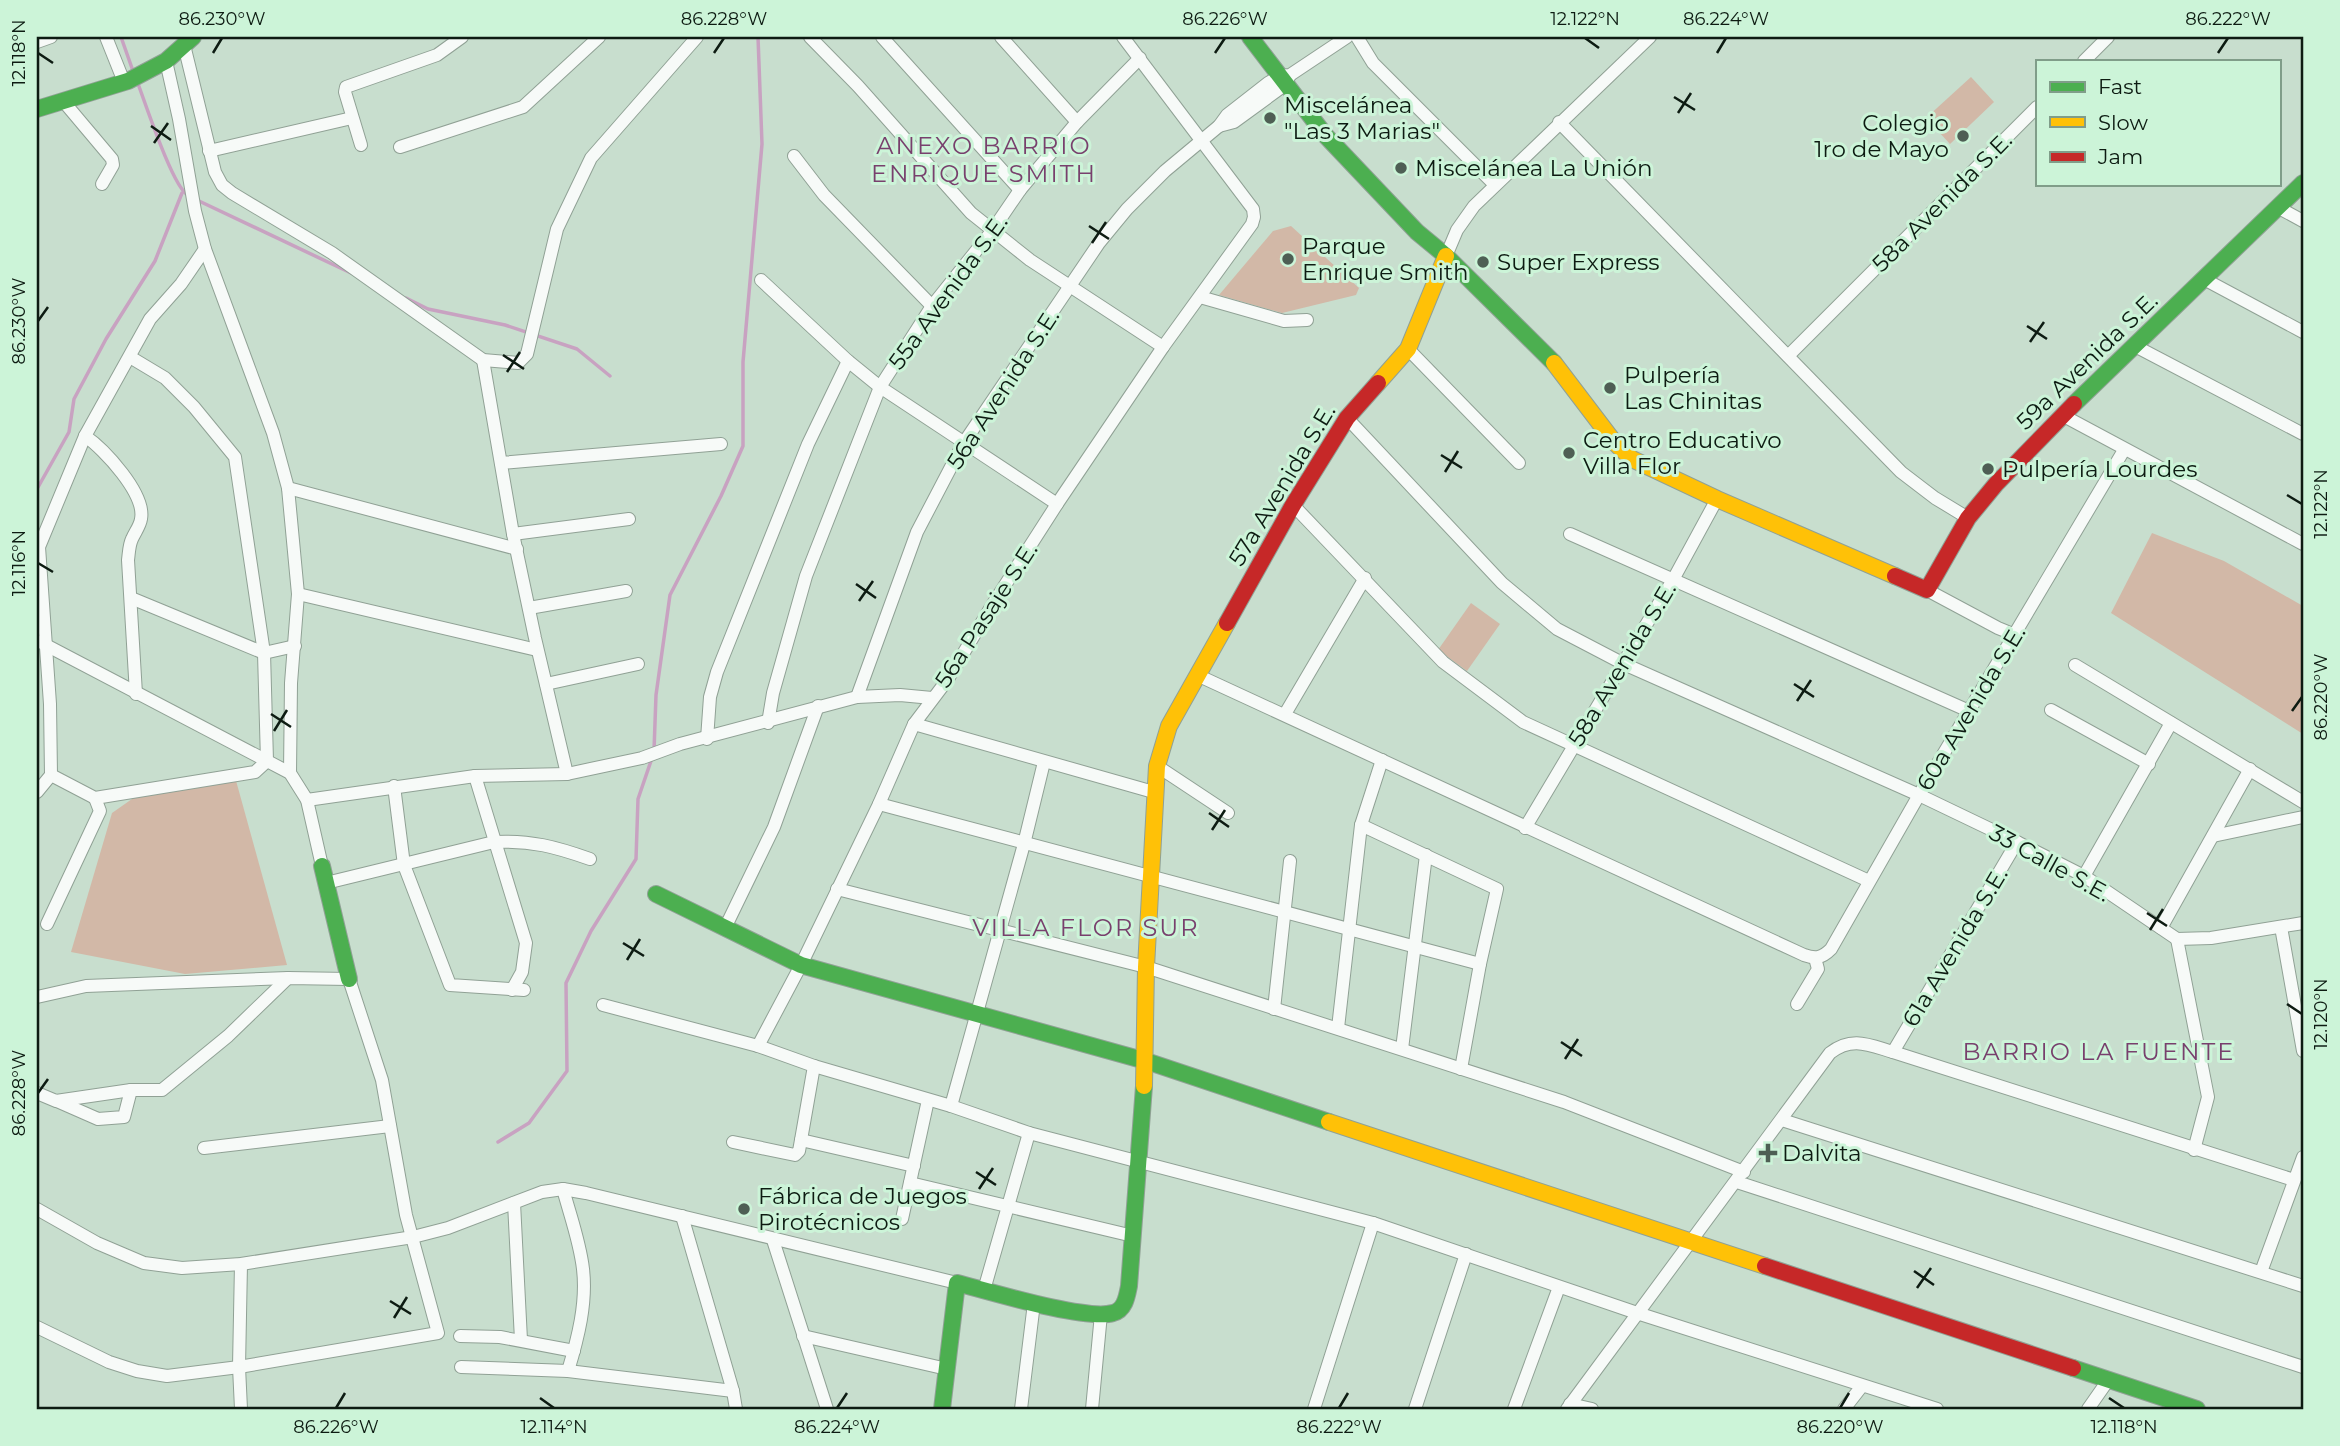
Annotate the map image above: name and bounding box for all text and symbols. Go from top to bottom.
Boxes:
text: 86.230°W [179,8,266,30]
text: 86.228°W [681,8,767,30]
text: 86.226°W [1182,8,1268,30]
text: 12.122°N [1550,8,1620,30]
text: 86.224°W [1683,8,1769,30]
text: 86.222°W [2185,8,2271,30]
text: 12.118°N [8,19,30,87]
legend [2036,60,2280,186]
text: Fast [2098,74,2142,99]
place label: Miscelánea "Las 3 Marias" [1284,91,1440,145]
place label: Colegio 1ro de Mayo [1814,109,1949,163]
marker: Miscelánea "Las 3 Marias" [1262,110,1278,126]
text: Slow [2098,110,2148,135]
street label: 58a Avenida S.E. [1866,126,2018,278]
marker: Colegio 1ro de Mayo [1955,128,1971,144]
district label: ANEXO BARRIO ENRIQUE SMITH [871,131,1097,188]
text: Jam [2097,144,2143,169]
place label: Miscelánea La Unión [1415,154,1653,182]
marker: Miscelánea La Unión [1393,160,1409,176]
street label: 55a Avenida S.E. [883,209,1013,375]
place label: Parque Enrique Smith [1302,232,1469,286]
place label: Super Express [1497,248,1660,276]
marker: Parque Enrique Smith [1280,251,1296,267]
marker: Super Express [1475,254,1491,270]
text: 86.230°W [8,278,30,365]
street label: 59a Avenida S.E. [2011,287,2163,435]
street label: 56a Avenida S.E. [941,304,1065,474]
place label: Pulpería Las Chinitas [1624,361,1762,415]
marker: Pulpería Las Chinitas [1602,380,1618,396]
street label: 57a Avenida S.E. [1223,399,1341,571]
place label: Centro Educativo Villa Flor [1583,426,1782,480]
marker: Centro Educativo Villa Flor [1561,445,1577,461]
place label: Pulpería Lourdes [2002,455,2197,483]
marker: Pulpería Lourdes [1980,461,1996,477]
text: 12.122°N [2310,469,2332,539]
text: 12.116°N [8,530,30,596]
street label: 56a Pasaje S.E. [929,537,1043,693]
street label: 58a Avenida S.E. [1562,577,1682,751]
street label: 60a Avenida S.E. [1911,620,2031,796]
text: 86.220°W [2310,653,2332,741]
street label: 33 Calle S.E. [1985,818,2115,908]
street label: 61a Avenida S.E. [1896,862,2014,1032]
district label: VILLA FLOR SUR [972,913,1200,942]
text: 12.120°N [2310,978,2332,1050]
district label: BARRIO LA FUENTE [1963,1037,2235,1066]
text: 86.228°W [8,1050,30,1136]
place label: Dalvita [1782,1139,1862,1167]
marker: Dalvita [1760,1145,1776,1161]
place label: Fábrica de Juegos Pirotécnicos [758,1182,967,1236]
marker: Fábrica de Juegos Pirotécnicos [736,1201,752,1217]
text: 86.226°W [293,1416,379,1438]
text: 12.114°N [520,1416,588,1438]
text: 86.224°W [794,1416,880,1438]
text: 86.222°W [1296,1416,1382,1438]
text: 86.220°W [1796,1416,1884,1438]
text: 12.118°N [2090,1416,2158,1438]

